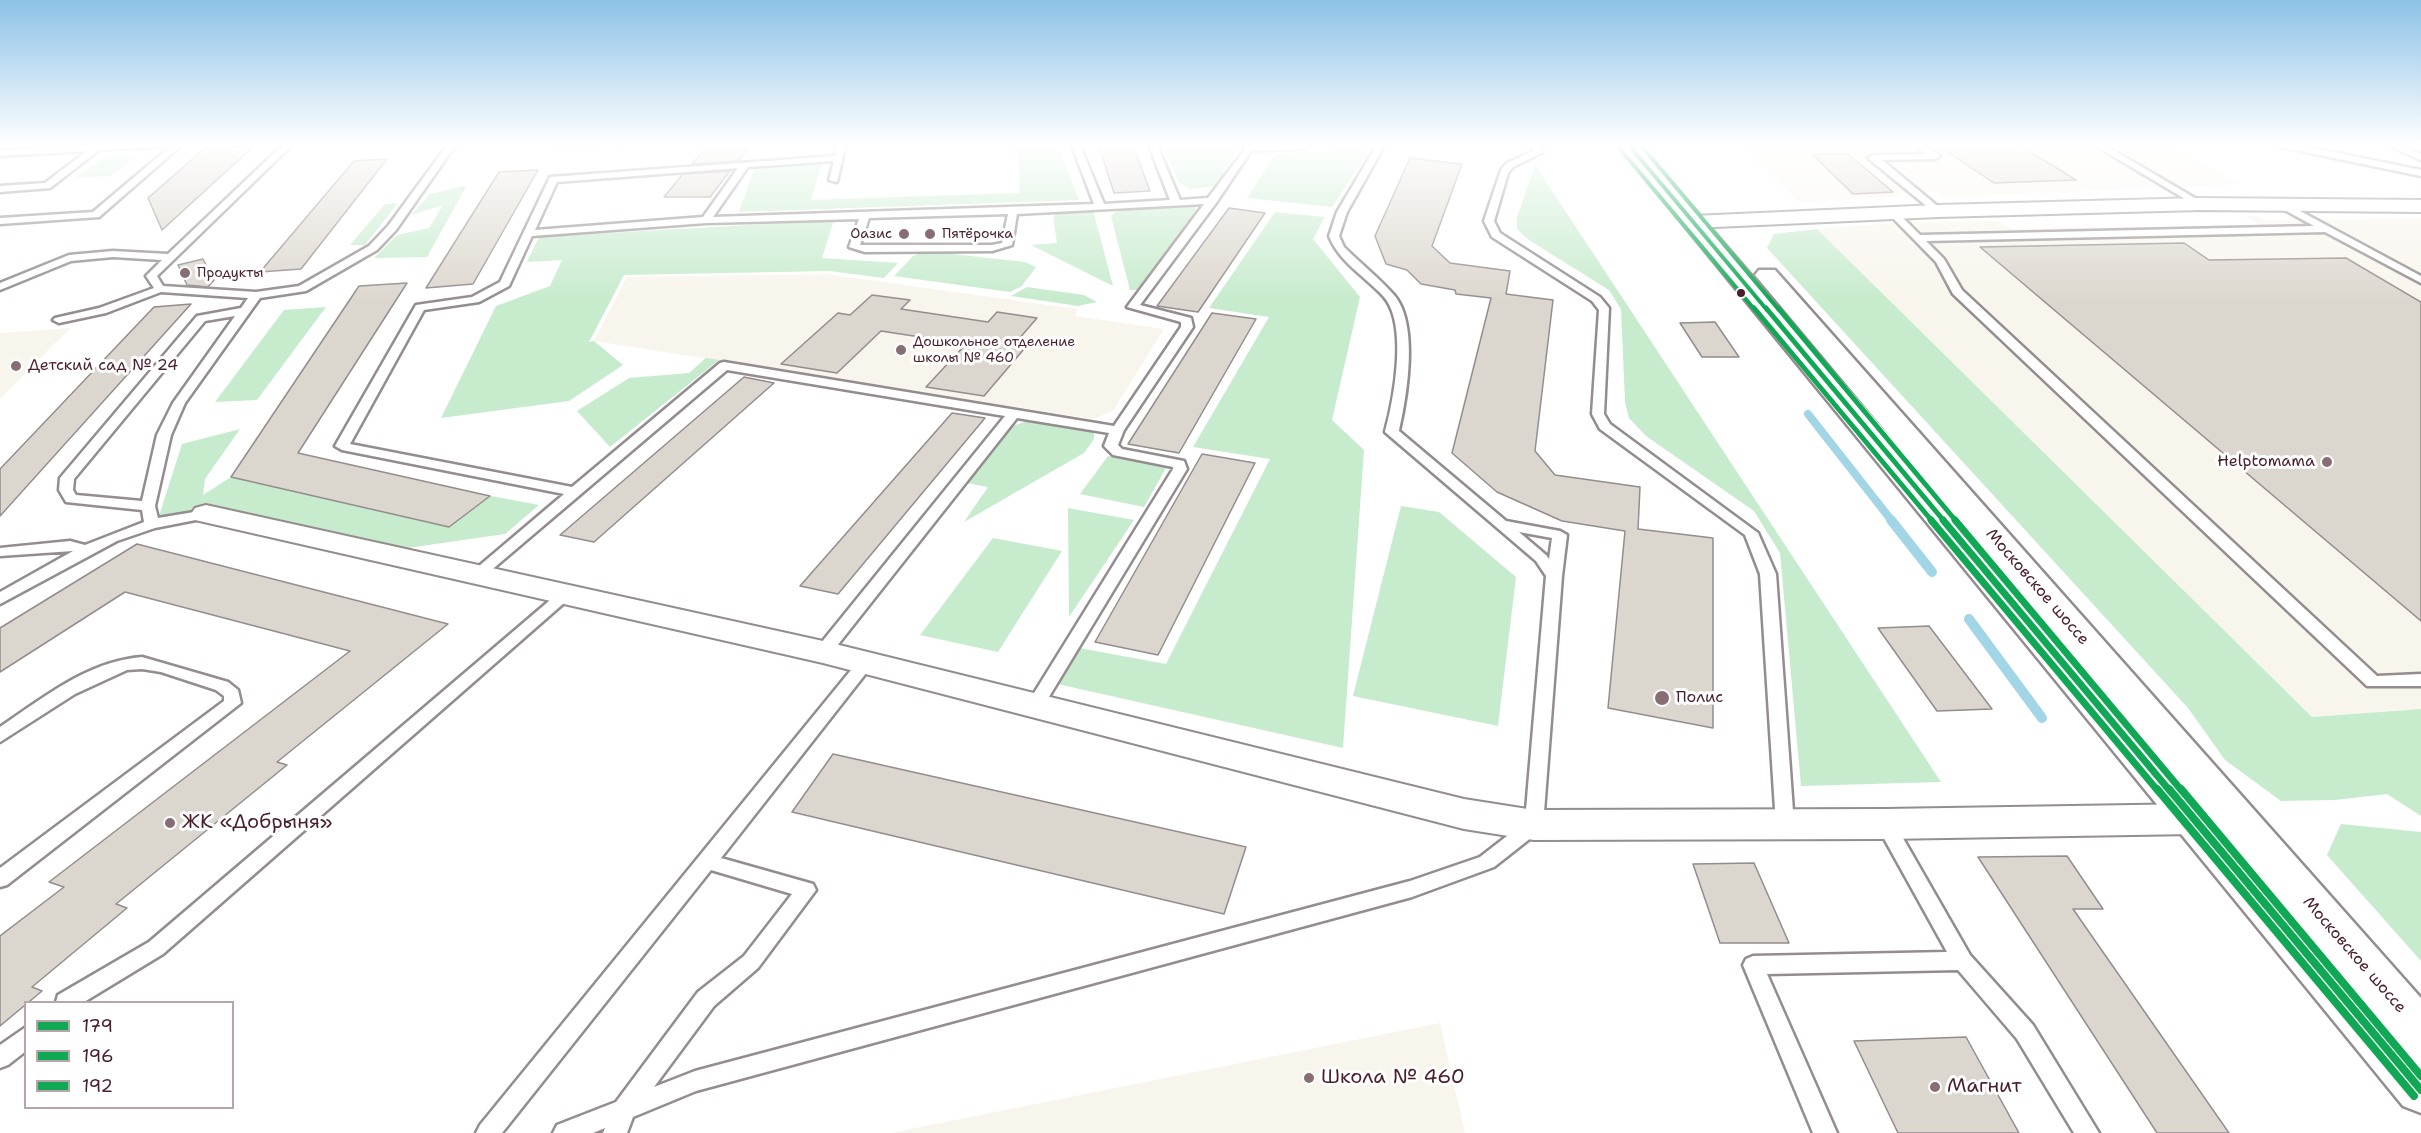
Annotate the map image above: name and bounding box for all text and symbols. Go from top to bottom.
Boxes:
place label: Оазис [850,226,892,242]
place label: Пятёрочка [942,226,1013,242]
marker: Оазис [897,227,911,241]
marker: Пятёрочка [923,227,937,241]
place label: Продукты [197,265,264,281]
marker: Продукты [178,266,192,280]
unlabelled marker [1735,287,1747,299]
place label: Дошкольное отделение школы № 460 [913,334,1075,366]
marker: Дошкольное отделение школы № 460 [894,343,908,357]
place label: Детский сад № 24 [28,356,178,376]
marker: Детский сад № 24 [9,359,23,373]
place label: Helptomama [2217,452,2315,472]
marker: Helptomama [2320,455,2334,469]
street label: Московское шоссе [1981,525,2093,649]
place label: Полис [1676,688,1723,708]
marker: Полис [1653,689,1671,707]
place label: ЖК «Добрыня» [182,811,332,835]
marker: ЖК «Добрыня» [163,816,177,830]
street label: Московское шоссе [2298,893,2410,1017]
legend [24,1001,234,1109]
text: 179 [82,1014,113,1038]
text: 196 [82,1044,114,1068]
place label: Школа № 460 [1321,1066,1465,1090]
marker: Школа № 460 [1302,1071,1316,1085]
text: 192 [82,1074,113,1098]
place label: Магнит [1947,1075,2022,1099]
marker: Магнит [1928,1080,1942,1094]

